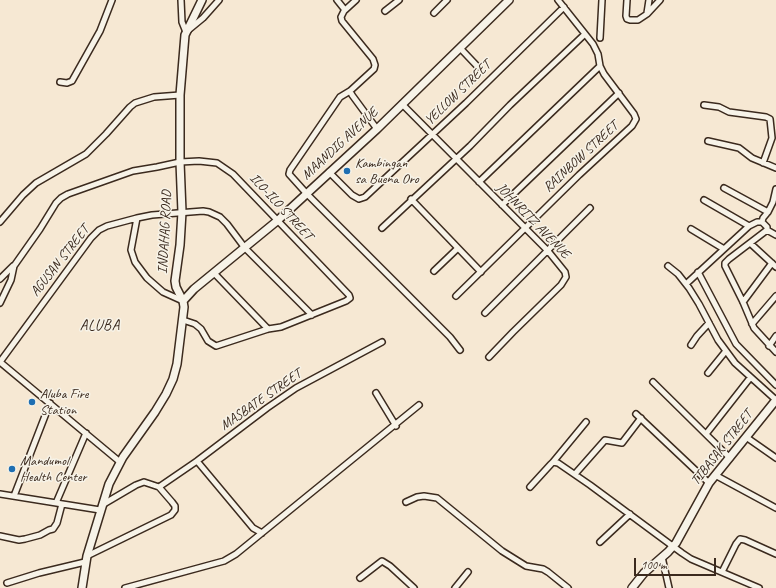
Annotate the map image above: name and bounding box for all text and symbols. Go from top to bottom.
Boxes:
street label: YELLOW STREET [421,57,495,129]
street label: MAANDIG AVENUE [298,104,382,184]
street label: RAINBOW STREET [540,118,622,196]
place label: Kambingan sa Buena Oro [355,155,419,188]
marker: Kambingan sa Buena Oro [342,166,352,176]
street label: ILO-ILO STREET [246,170,316,244]
street label: JOHNRITZ AVENUE [493,180,573,262]
street label: INDAHAG ROAD [154,190,176,274]
street label: AGUSAN STREET [27,222,93,300]
district label: ALUBA [80,317,120,335]
street label: MASBATE STREET [217,366,305,434]
place label: Aluba Fire Station [40,386,88,418]
marker: Aluba Fire Station [27,397,37,407]
street label: TIBASAK STREET [687,407,757,489]
place label: Mandumol Health Center [20,453,86,486]
marker: Mandumol Health Center [7,464,17,474]
scale bar [636,550,718,576]
text: 100 m [641,557,667,573]

